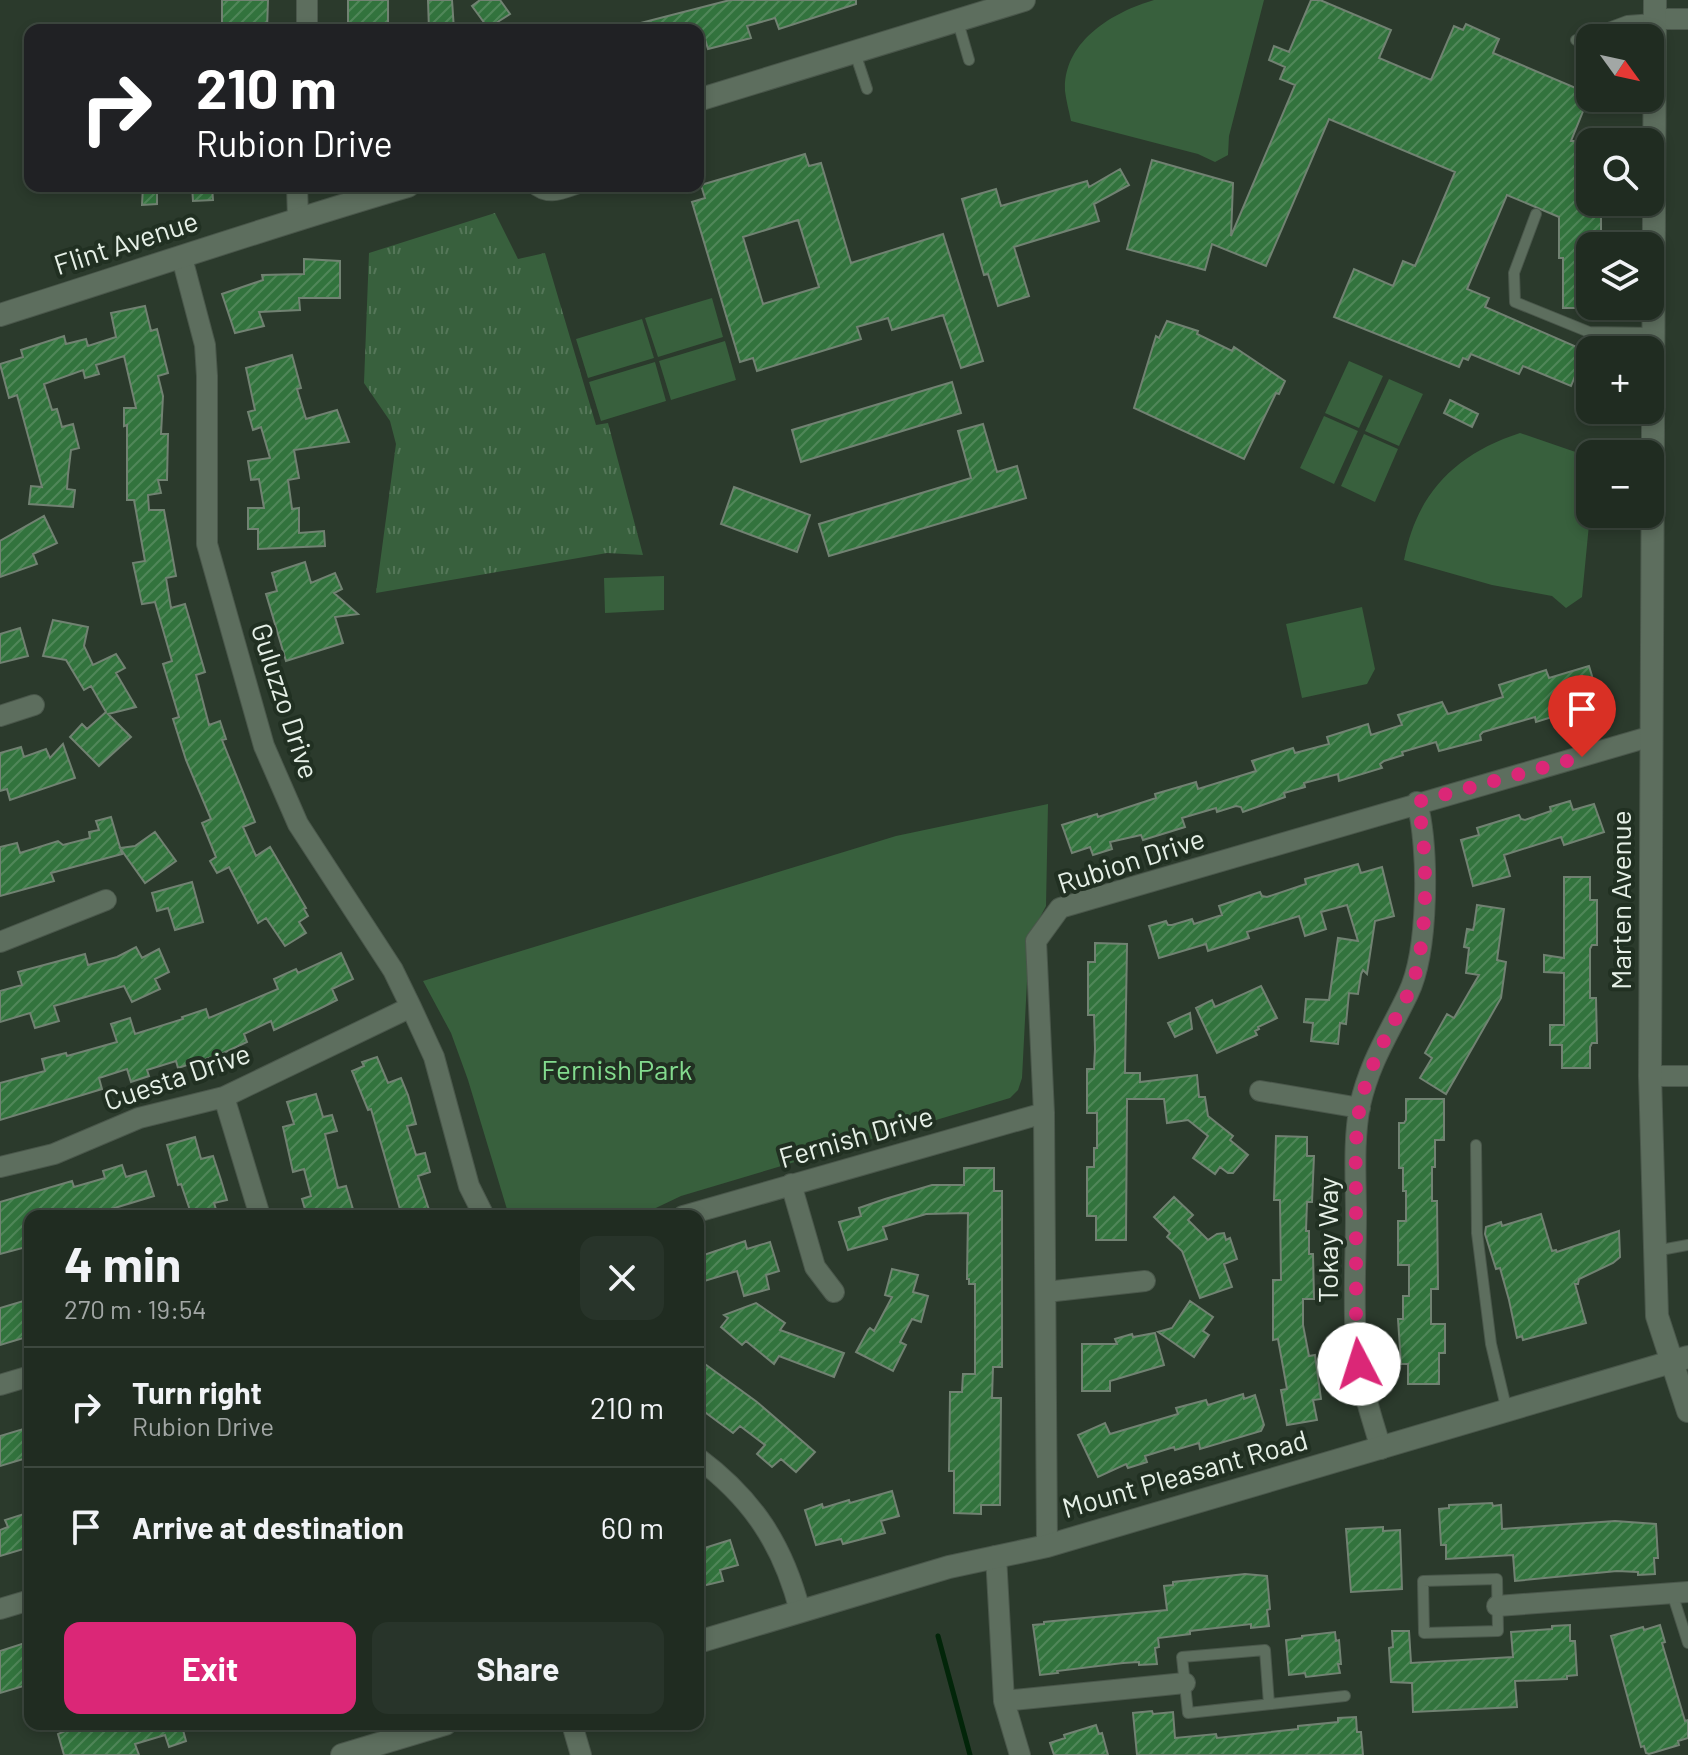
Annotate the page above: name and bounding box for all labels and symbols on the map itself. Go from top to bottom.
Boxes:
north arrow [1576,24,1664,112]
street label: Flint Avenue [49,203,202,281]
street label: Guluzzo Drive [245,618,327,783]
pin [1548,675,1616,757]
street label: Marten Avenue [1603,810,1637,990]
street label: Rubion Drive [1053,820,1209,900]
street label: Cuesta Drive [99,1035,254,1117]
park label: Fernish Park [541,1052,693,1086]
street label: Fernish Drive [775,1098,937,1174]
street label: Tokay Way [1310,1177,1344,1303]
position arrow [1317,1322,1401,1406]
street label: Mount Pleasant Road [1058,1422,1311,1524]

